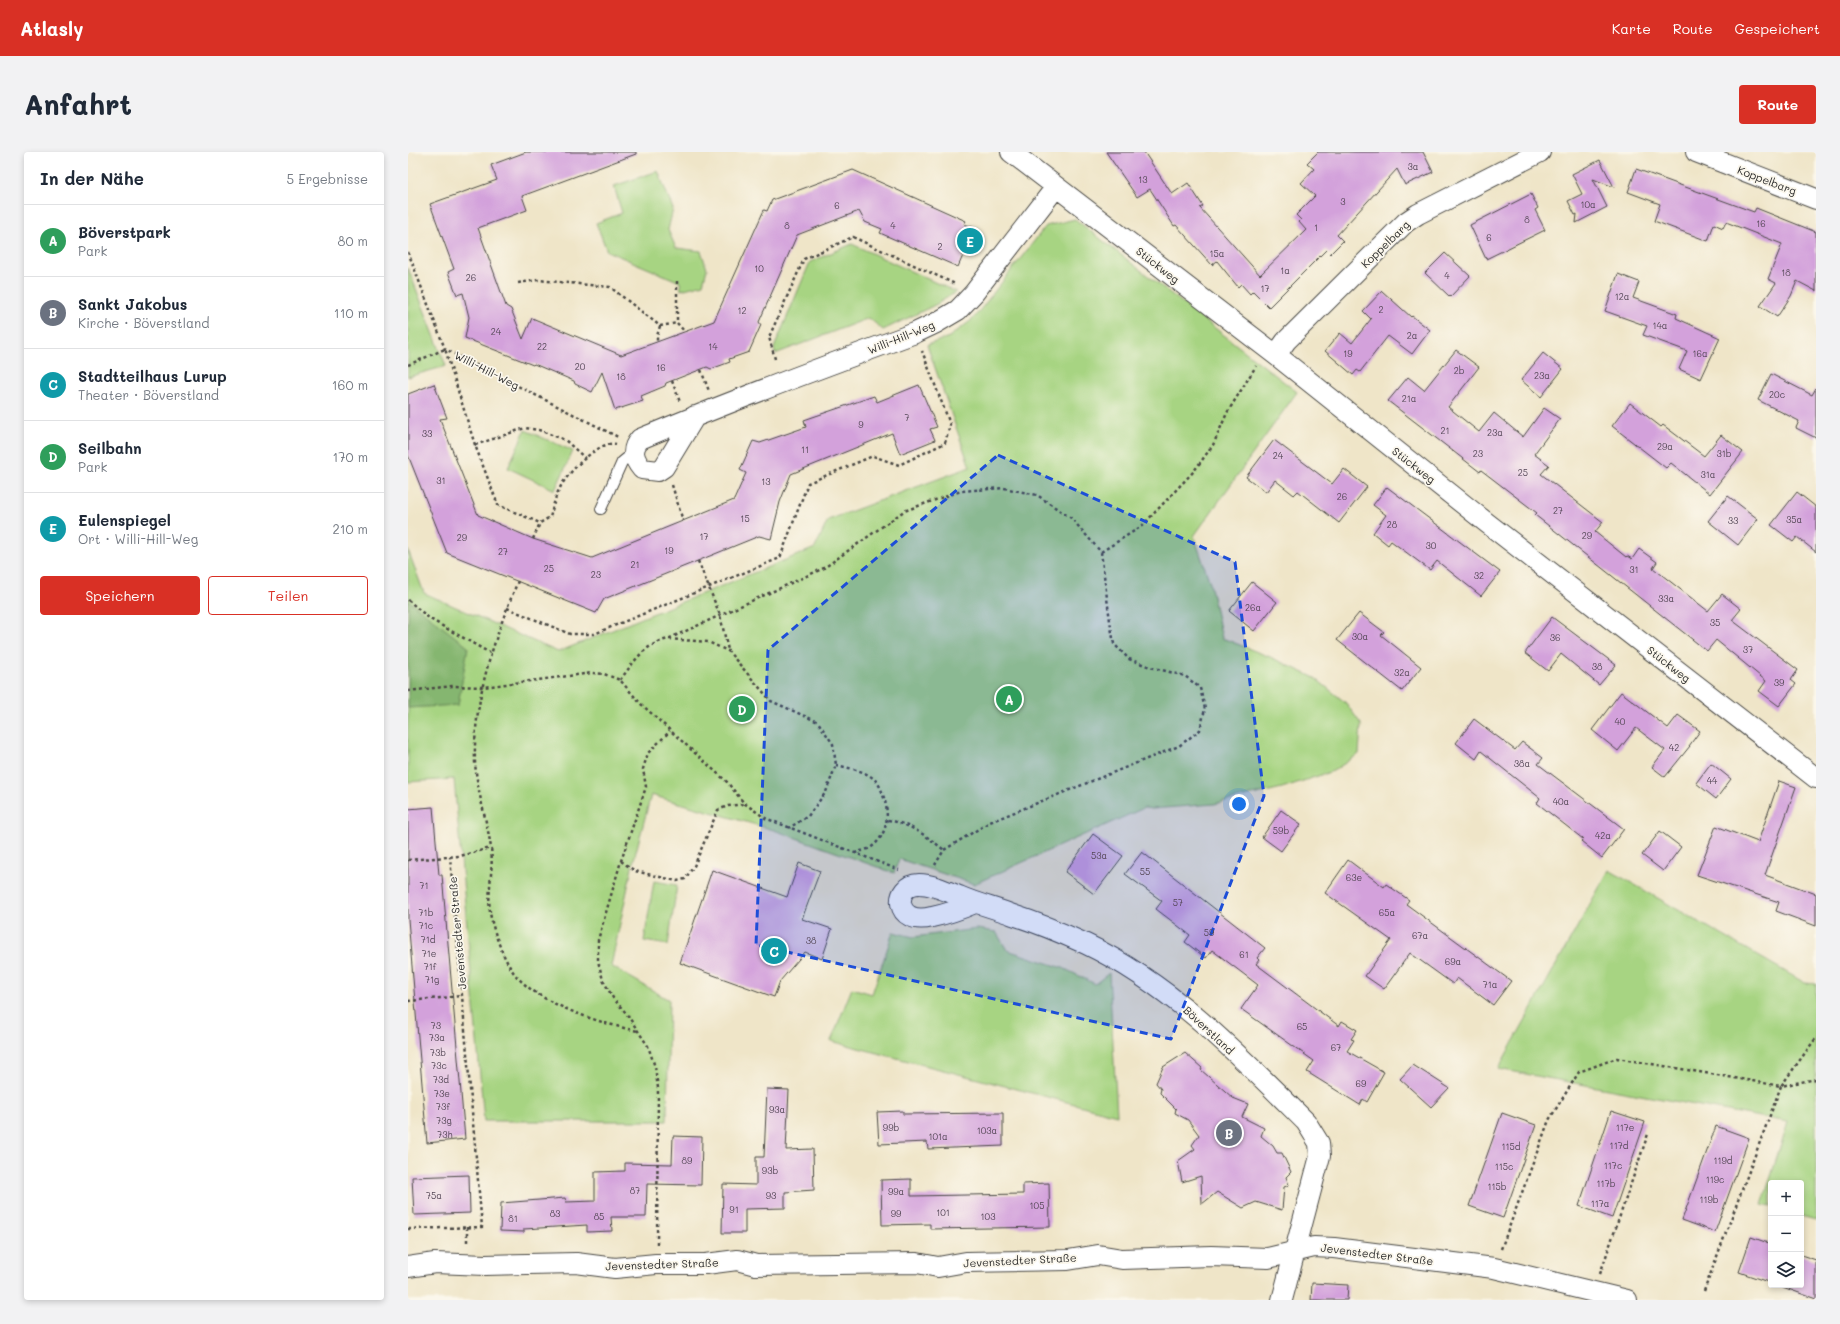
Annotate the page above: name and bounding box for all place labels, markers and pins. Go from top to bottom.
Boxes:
pin: E [957,226,983,256]
pin: A [996,684,1022,714]
pin: D [729,694,755,724]
pin: C [761,936,787,966]
pin: B [1216,1118,1242,1148]

